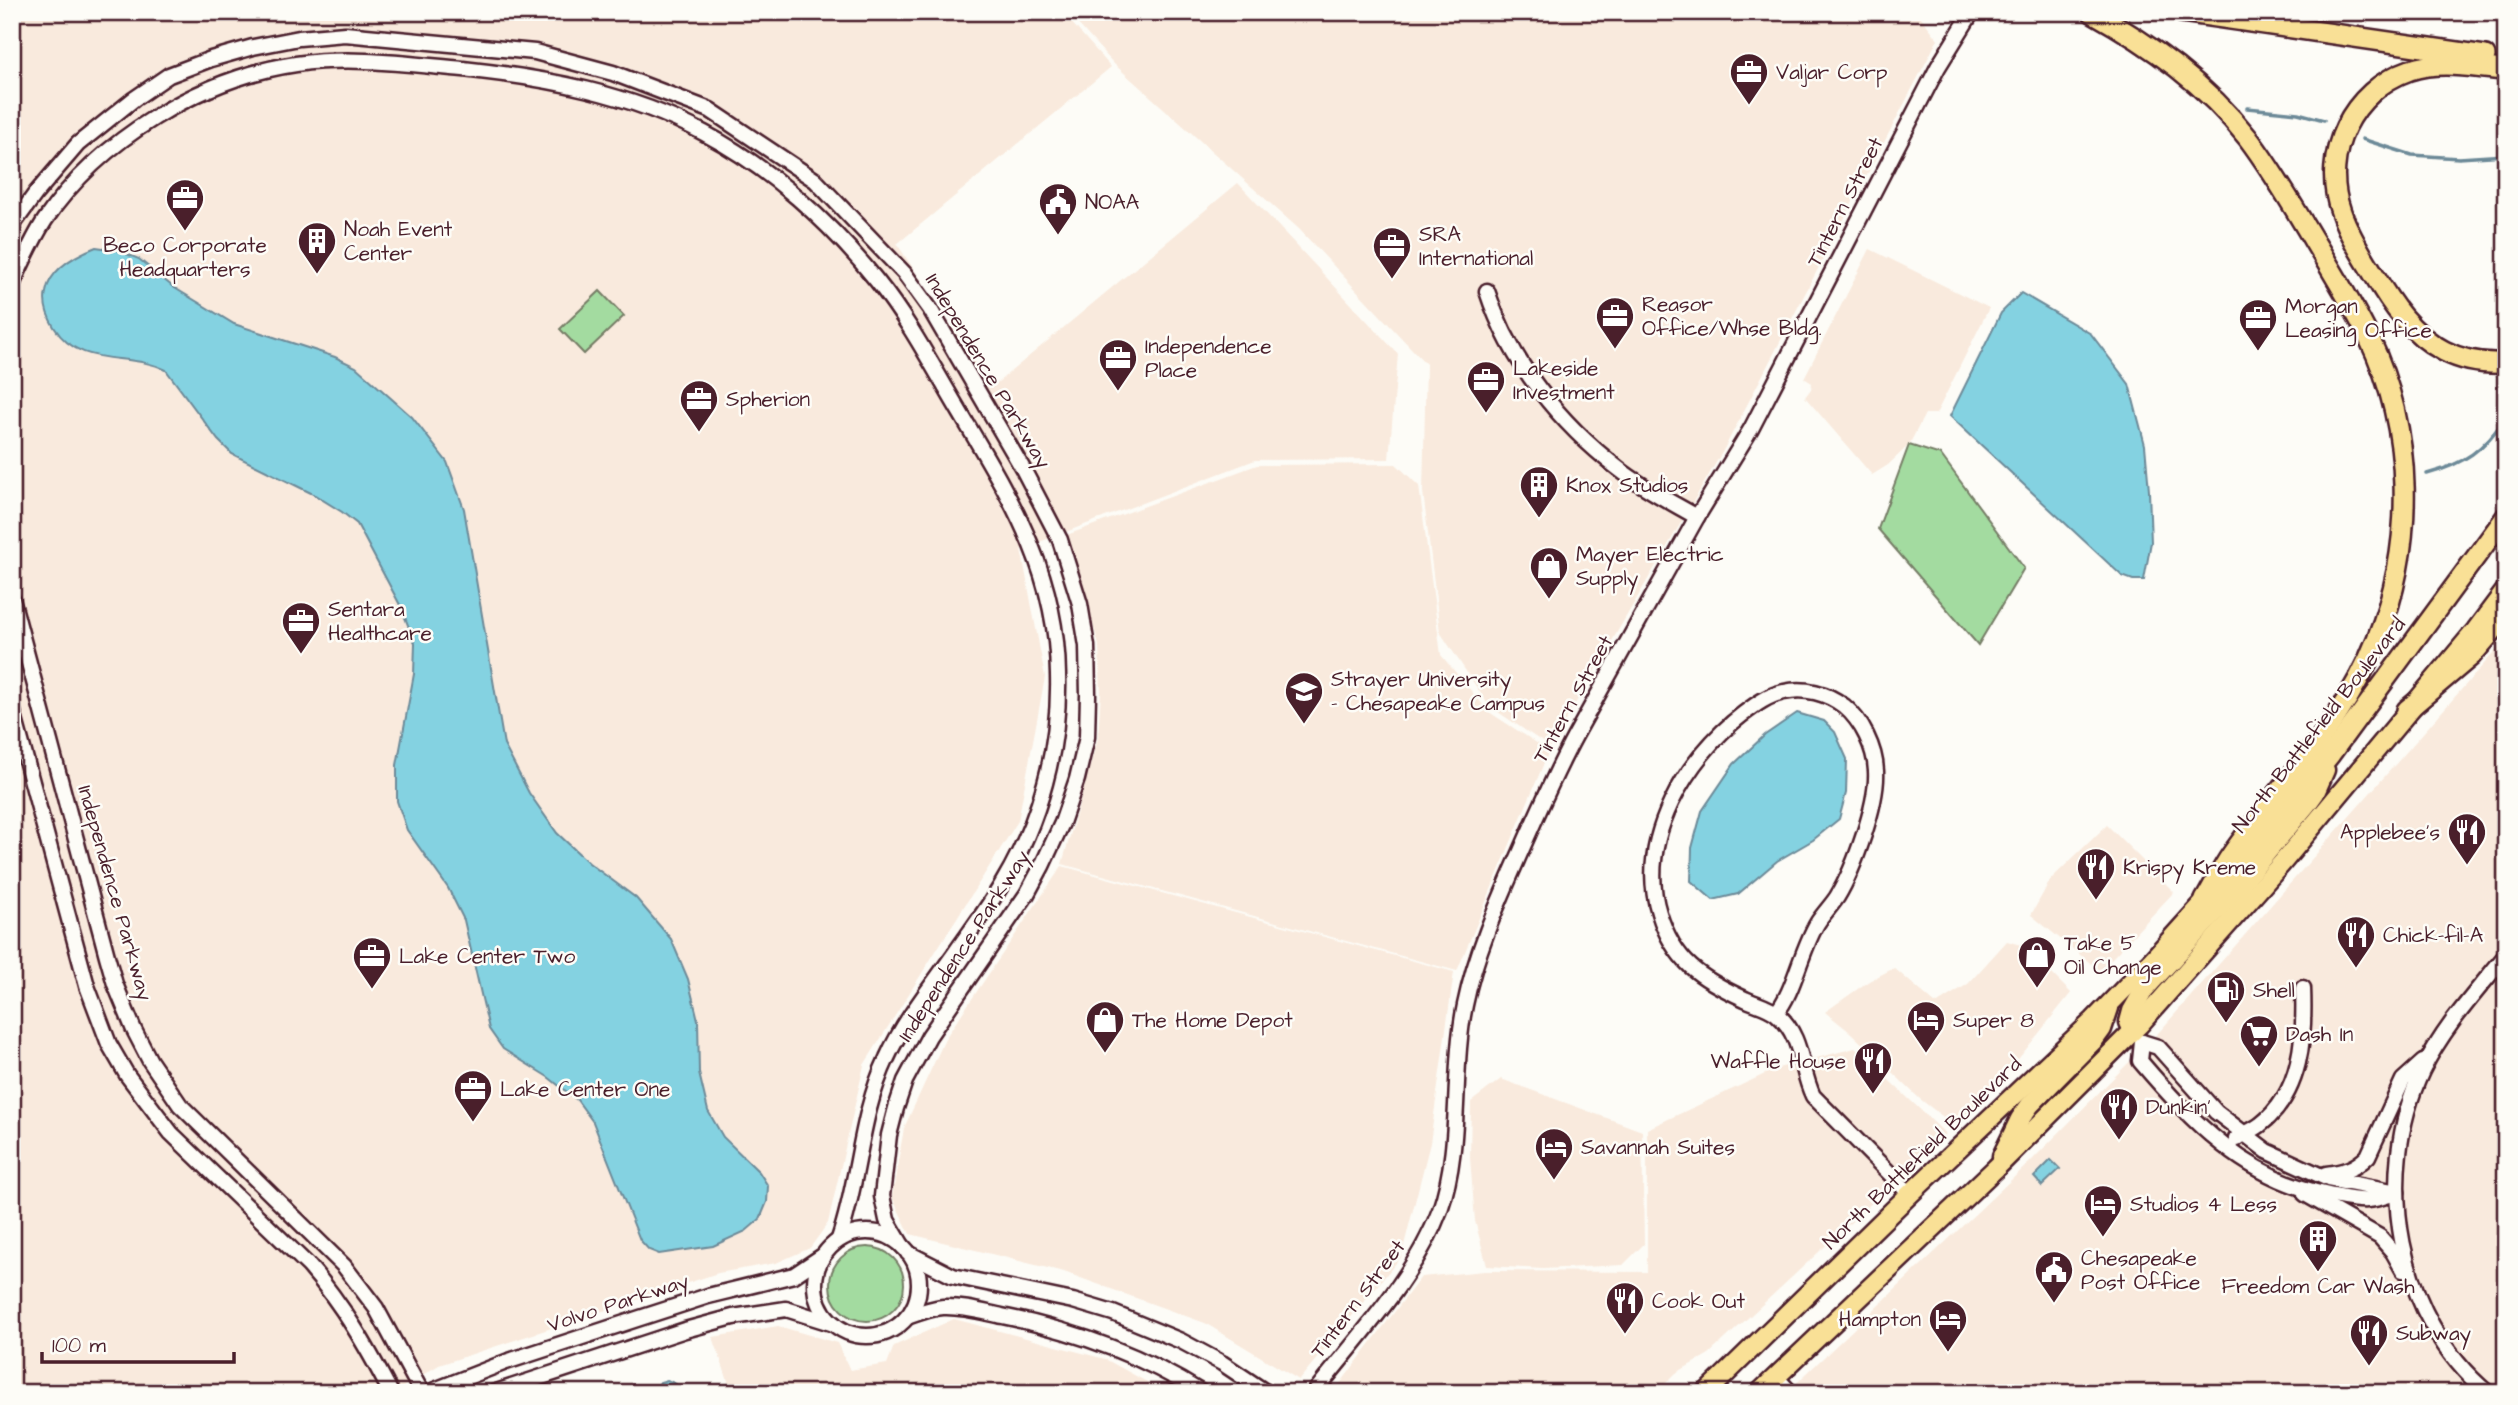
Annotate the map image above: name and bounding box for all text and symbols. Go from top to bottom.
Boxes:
office icon: Valjar Corp [1728,51,1770,106]
place label: Valjar Corp [1776,58,1888,88]
street label: Tintern Street [1800,132,1890,272]
office icon: Beco Corporate Headquarters [164,177,206,232]
public building icon: NOAA [1037,181,1079,236]
place label: NOAA [1085,188,1140,217]
place label: Noah Event Center [344,215,453,268]
building icon: Noah Event Center [296,220,338,275]
place label: SRA International [1419,220,1533,273]
office icon: SRA International [1371,225,1413,280]
place label: Beco Corporate Headquarters [103,231,267,284]
street label: Independence Parkway [916,268,1058,475]
place label: Reasor Office/Whse Bldg. [1642,290,1822,345]
place label: Morgan Leasing Office [2285,292,2432,347]
office icon: Reasor Office/Whse Bldg. [1594,295,1636,350]
office icon: Morgan Leasing Office [2237,297,2279,352]
place label: Independence Place [1145,332,1272,385]
office icon: Independence Place [1097,337,1139,392]
place label: Lakeside Investment [1513,354,1615,407]
office icon: Lakeside Investment [1465,359,1507,414]
office icon: Spherion [678,378,720,433]
place label: Spherion [726,385,810,415]
building icon: Knox Studios [1518,464,1560,519]
place label: Knox Studios [1566,471,1688,500]
place label: Mayer Electric Supply [1576,540,1724,595]
shop icon: Mayer Electric Supply [1528,545,1570,600]
place label: Sentara Healthcare [328,595,432,648]
office icon: Sentara Healthcare [280,600,322,655]
street label: North Battlefield Boulevard [2226,611,2413,839]
street label: Tintern Street [1526,629,1620,768]
place label: Strayer University - Chesapeake Campus [1331,665,1545,719]
school or university icon: Strayer University - Chesapeake Campus [1283,670,1325,725]
street label: Independence Parkway [68,782,160,1005]
restaurant icon: Applebee's [2446,811,2488,866]
place label: Applebee's [2340,818,2440,848]
street label: Independence Parkway [891,844,1039,1048]
restaurant icon: Krispy Kreme [2075,846,2117,901]
place label: Krispy Kreme [2123,853,2256,884]
restaurant icon: Chick-fil-A [2335,914,2377,969]
place label: Chick-fil-A [2383,921,2484,950]
place label: Take 5 Oil Change [2064,929,2162,984]
shop icon: Take 5 Oil Change [2016,934,2058,989]
office icon: Lake Center Two [351,935,393,990]
place label: Lake Center Two [399,942,576,971]
fuel station icon: Shell [2205,969,2247,1024]
place label: Shell [2253,976,2295,1005]
shop icon: The Home Depot [1084,999,1126,1054]
hotel icon: Super 8 [1905,999,1947,1054]
place label: The Home Depot [1132,1006,1293,1036]
place label: Super 8 [1953,1006,2034,1036]
supermarket icon: Dash In [2238,1013,2280,1068]
place label: Dash In [2286,1020,2353,1049]
restaurant icon: Waffle House [1852,1040,1894,1095]
place label: Waffle House [1710,1047,1846,1076]
street label: North Battlefield Boulevard [1816,1050,2028,1256]
office icon: Lake Center One [452,1068,494,1123]
place label: Lake Center One [500,1075,670,1104]
restaurant icon: Dunkin' [2098,1086,2140,1141]
place label: Dunkin' [2146,1093,2211,1122]
hotel icon: Savannah Suites [1533,1126,1575,1181]
place label: Savannah Suites [1581,1133,1735,1162]
hotel icon: Studios 4 Less [2082,1183,2124,1238]
place label: Studios 4 Less [2130,1190,2277,1219]
building icon: Freedom Car Wash [2297,1218,2339,1273]
street label: Tintern Street [1304,1233,1413,1364]
place label: Chesapeake Post Office [2081,1244,2200,1297]
public building icon: Chesapeake Post Office [2033,1249,2075,1304]
street label: Volvo Parkway [544,1266,694,1341]
place label: Freedom Car Wash [2221,1272,2415,1301]
restaurant icon: Cook Out [1604,1280,1646,1335]
place label: Cook Out [1652,1287,1746,1316]
hotel icon: Hampton [1927,1298,1969,1353]
place label: Hampton [1839,1305,1921,1335]
restaurant icon: Subway [2348,1312,2390,1367]
place label: Subway [2396,1319,2472,1350]
scale bar [42,1321,234,1365]
text: 100 m [52,1331,107,1360]

